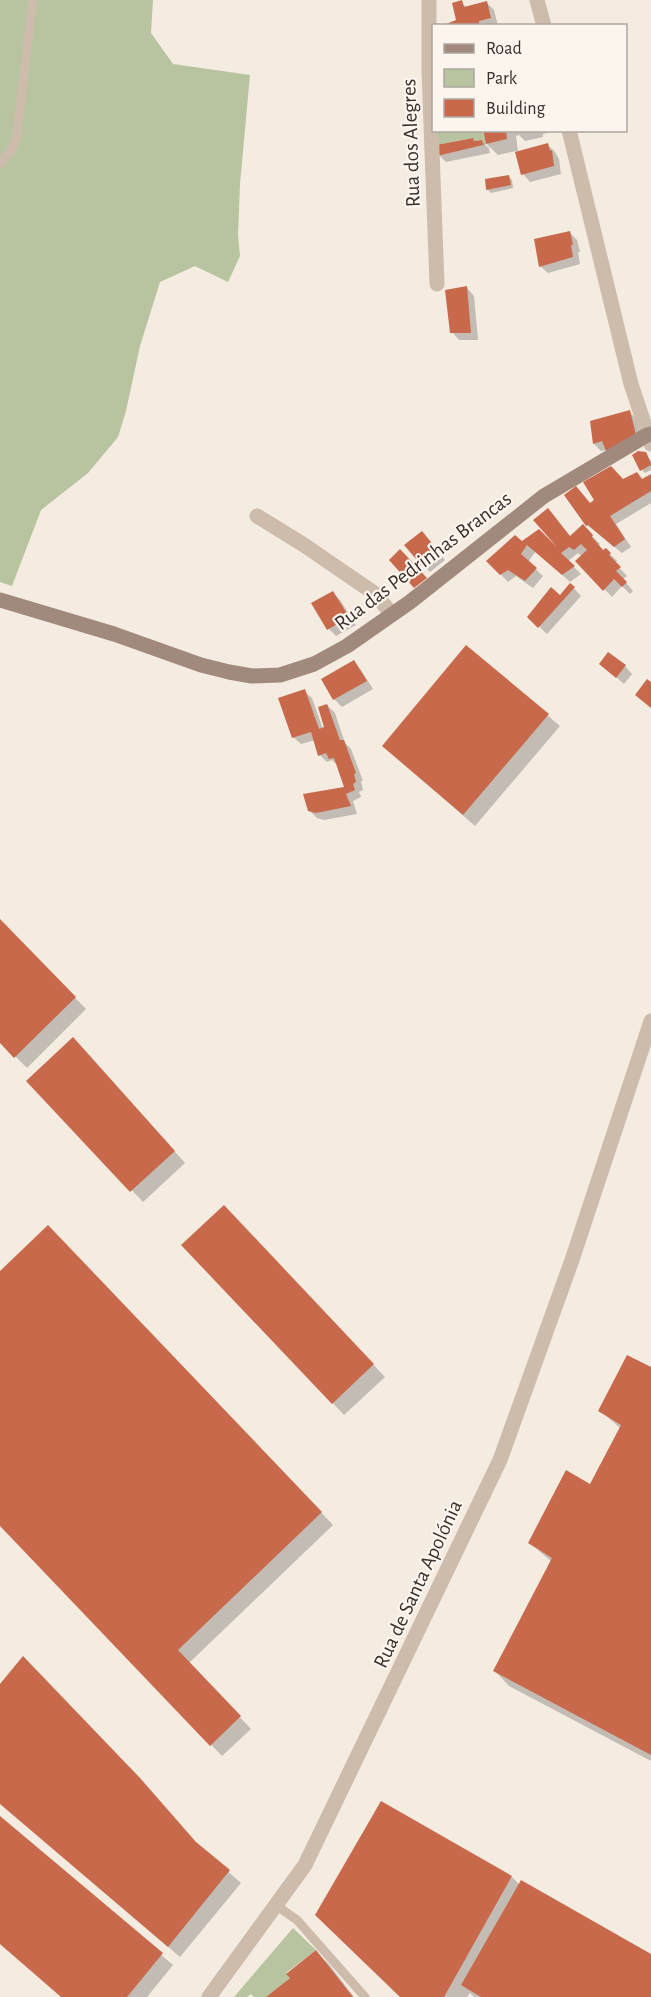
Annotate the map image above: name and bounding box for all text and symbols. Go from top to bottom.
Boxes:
legend [432,24,627,132]
text: Road [486,40,522,58]
text: Park [486,70,518,88]
street label: Rua dos Alegres [398,78,424,208]
text: Building [486,100,546,118]
street label: Rua das Pedrinhas Brancas [331,488,515,634]
street label: Rua de Santa Apolónia [370,1497,466,1671]

